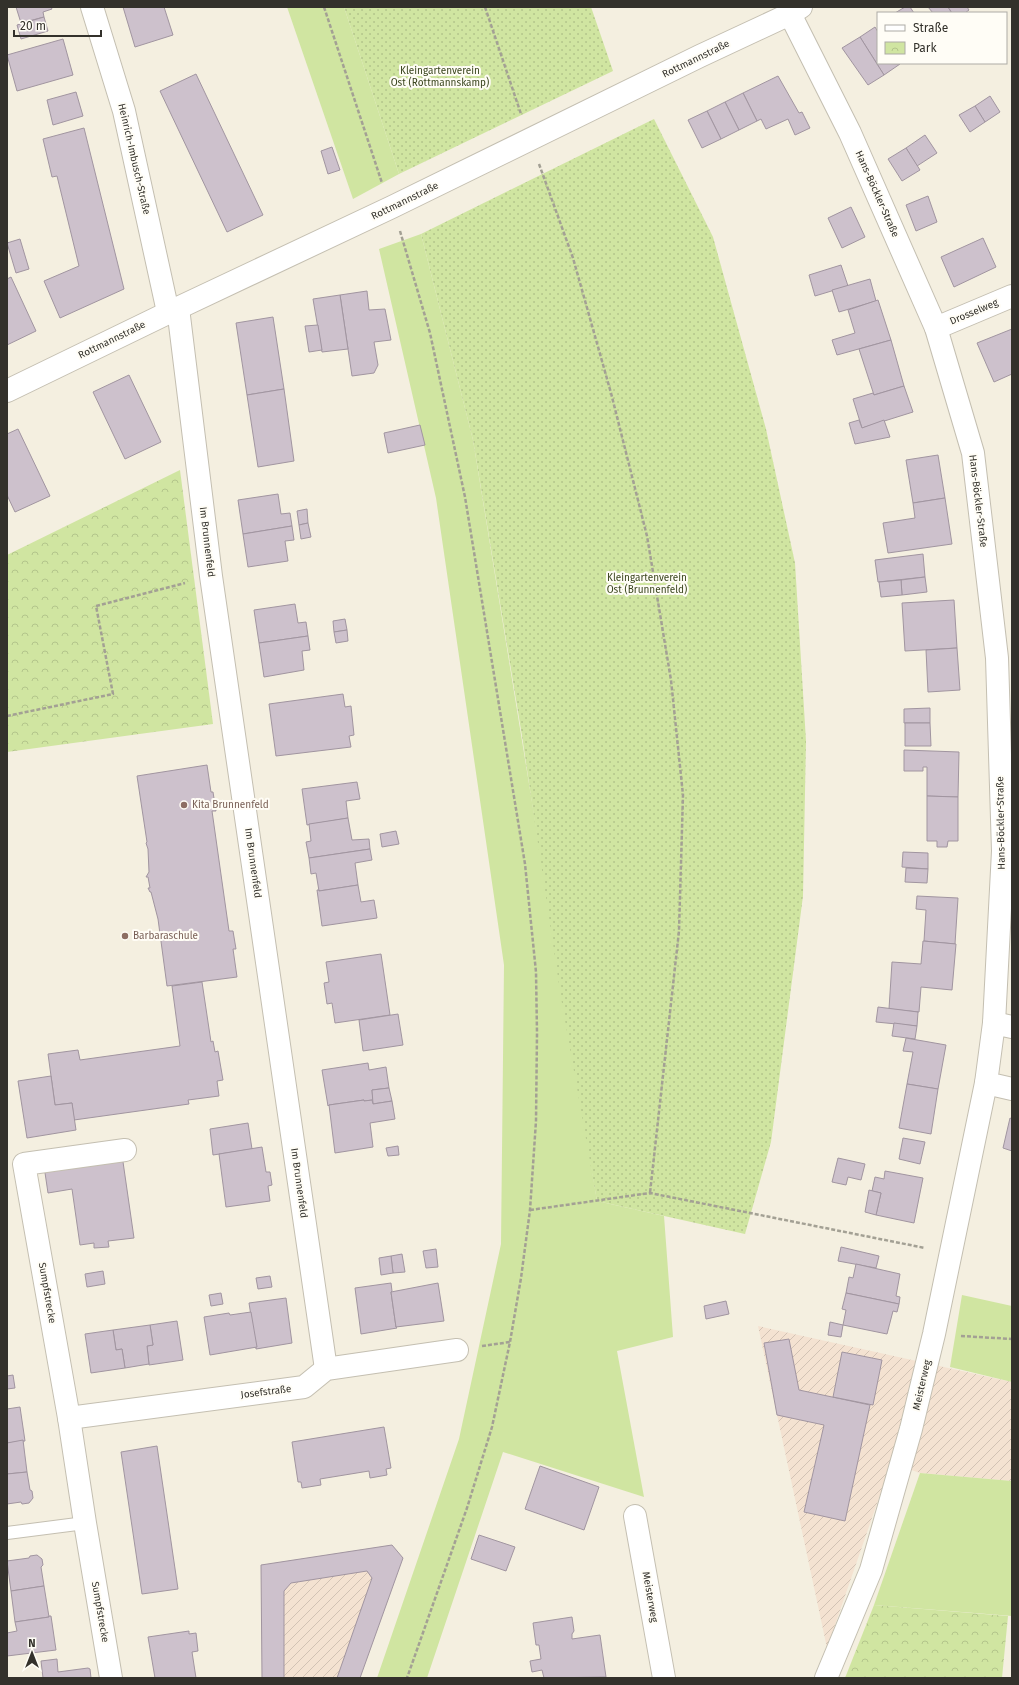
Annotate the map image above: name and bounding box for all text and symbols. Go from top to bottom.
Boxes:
scale bar [14,12,101,38]
legend [877,12,1007,64]
text: 20 m [20,19,46,33]
text: Straße [913,21,948,35]
street label: Rottmannstraße [660,38,732,80]
text: Park [913,41,937,55]
park label: Kleingartenverein Ost (Rottmannskamp) [391,65,489,89]
street label: Heinrich-Imbusch-Straße [115,102,153,216]
street label: Hans-Böckler-Straße [853,149,901,239]
street label: Rottmannstraße [369,180,441,222]
street label: Drosselweg [948,296,1001,328]
street label: Rottmannstraße [76,319,148,361]
street label: Hans-Böckler-Straße [966,454,990,548]
street label: Im Brunnenfeld [197,506,217,578]
park label: Kleingartenverein Ost (Brunnenfeld) [607,572,687,596]
street label: Hans-Böckler-Straße [994,776,1008,870]
place label: Kita Brunnenfeld [192,799,269,811]
marker: Kita Brunnenfeld [179,800,189,810]
street label: Im Brunnenfeld [242,827,264,899]
place label: Barbaraschule [133,930,198,942]
marker: Barbaraschule [120,931,130,941]
street label: Im Brunnenfeld [288,1147,310,1219]
street label: Sumpfstrecke [36,1262,58,1324]
street label: Meisterweg [910,1358,934,1411]
street label: Josefstraße [240,1383,292,1401]
street label: Meisterweg [640,1571,661,1624]
street label: Sumpfstrecke [89,1581,111,1643]
north arrow [12,1633,52,1673]
text: N [28,1637,36,1650]

